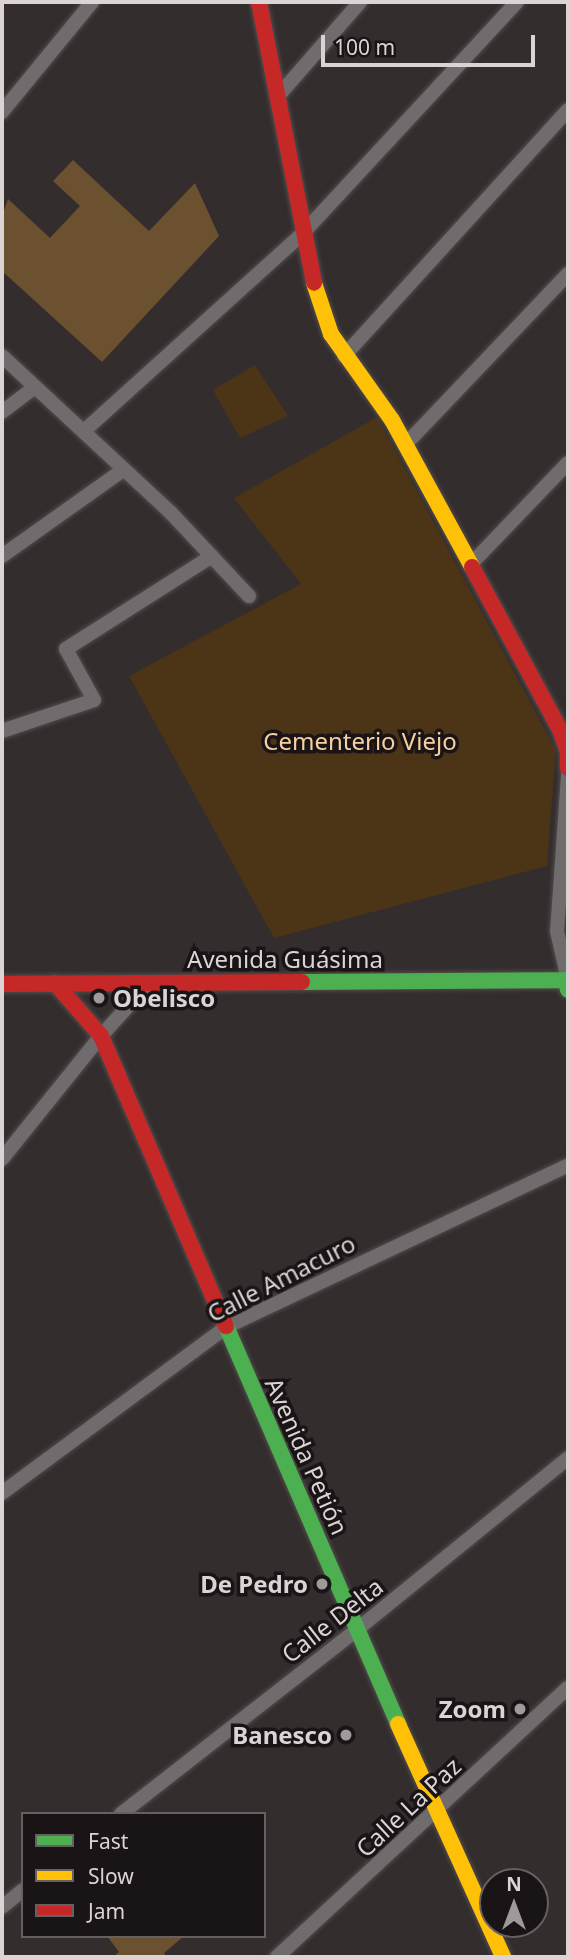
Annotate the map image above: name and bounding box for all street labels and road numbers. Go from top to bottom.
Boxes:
street label: Avenida Guásima [187,945,383,973]
street label: Calle Amacuro [202,1228,360,1328]
street label: Avenida Petión [260,1373,354,1539]
street label: Calle Delta [276,1572,388,1668]
street label: Calle La Paz [350,1751,466,1863]

